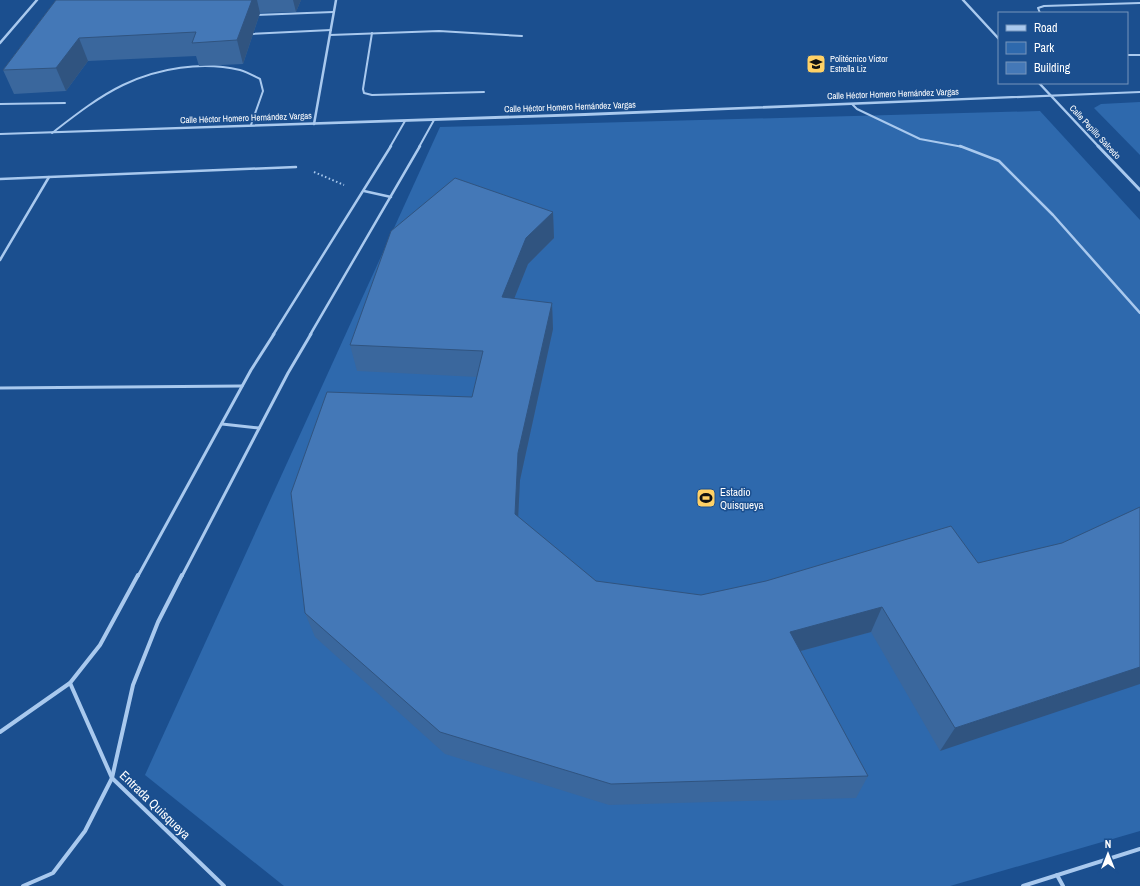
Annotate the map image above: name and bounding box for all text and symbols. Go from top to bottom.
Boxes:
legend [998,12,1128,84]
text: Road [1034,20,1058,36]
text: Park [1034,40,1054,56]
school or university icon: Politécnico Víctor Estrella Liz [805,53,827,75]
place label: Politécnico Víctor Estrella Liz [830,53,888,75]
text: Building [1034,60,1071,76]
street label: Calle Héctor Homero Hernández Vargas [827,86,959,102]
street label: Calle Héctor Homero Hernández Vargas [504,99,636,115]
street label: Calle Pepillo Salcedo [1067,102,1123,162]
street label: Calle Héctor Homero Hernández Vargas [180,110,312,126]
place label: Estadio Quisqueya [720,485,764,512]
sports icon: Estadio Quisqueya [695,487,717,509]
street label: Entrada Quisqueya [116,767,194,843]
north arrow [1088,834,1128,874]
text: N [1105,837,1111,851]

